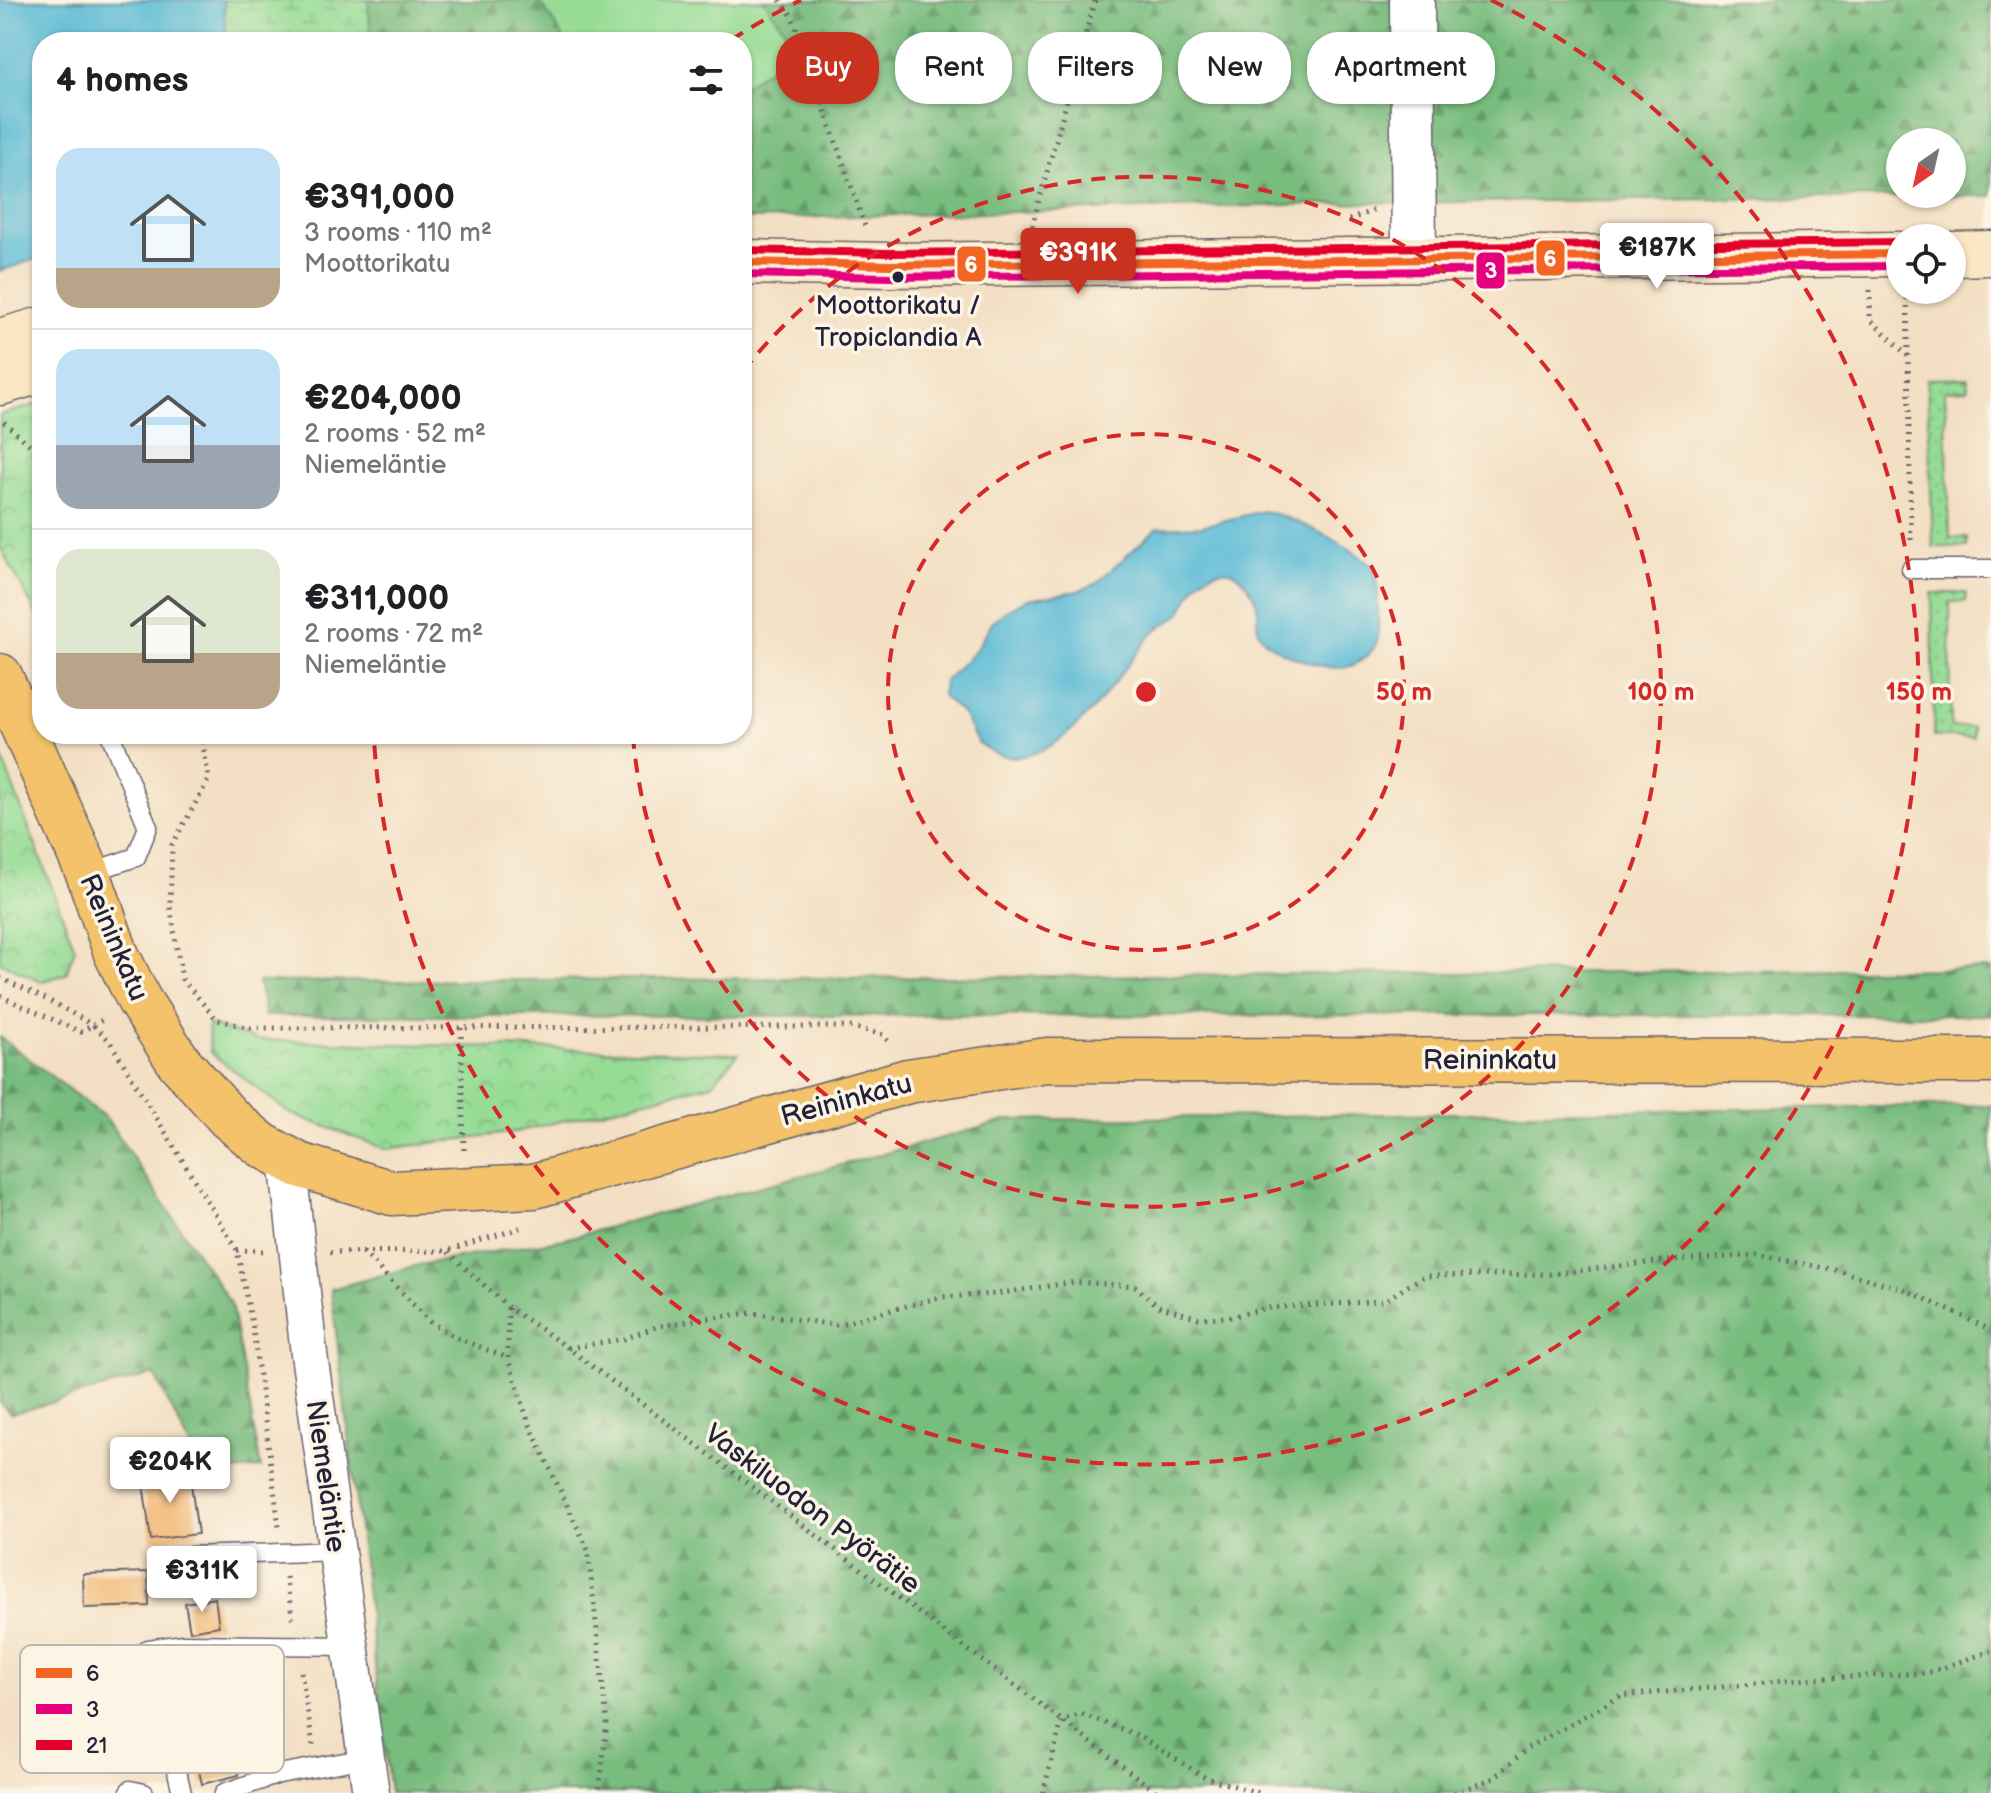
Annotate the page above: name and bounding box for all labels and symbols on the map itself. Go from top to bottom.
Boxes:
north arrow [1886,128,1966,208]
pin: €187K [1601,223,1713,291]
pin: €391K [1022,228,1134,296]
line badge: 6 [1535,239,1566,277]
line badge: 6 [956,245,987,283]
text: 6 [1543,246,1557,273]
line badge: 3 [1475,251,1506,290]
text: 6 [964,252,978,279]
text: 3 [1485,258,1498,285]
marker: Moottorikatu / Tropiclandia A [890,269,906,285]
place label: Moottorikatu / Tropiclandia A [815,291,981,354]
centre of rings [1132,678,1160,706]
text: 50 m [1376,678,1432,707]
text: 100 m [1628,678,1694,707]
text: 150 m [1886,678,1952,707]
street label: Reininkatu [72,869,155,1006]
street label: Reininkatu [1423,1044,1557,1077]
street label: Reininkatu [777,1067,916,1134]
street label: Niemeläntie [298,1398,353,1554]
street label: Vaskiluodon Pyörätie [698,1417,927,1601]
pin: €204K [114,1437,226,1505]
pin: €311K [146,1546,258,1614]
legend [20,1645,284,1773]
text: 6 [86,1661,99,1688]
text: 3 [86,1697,100,1724]
text: 21 [86,1733,107,1760]

